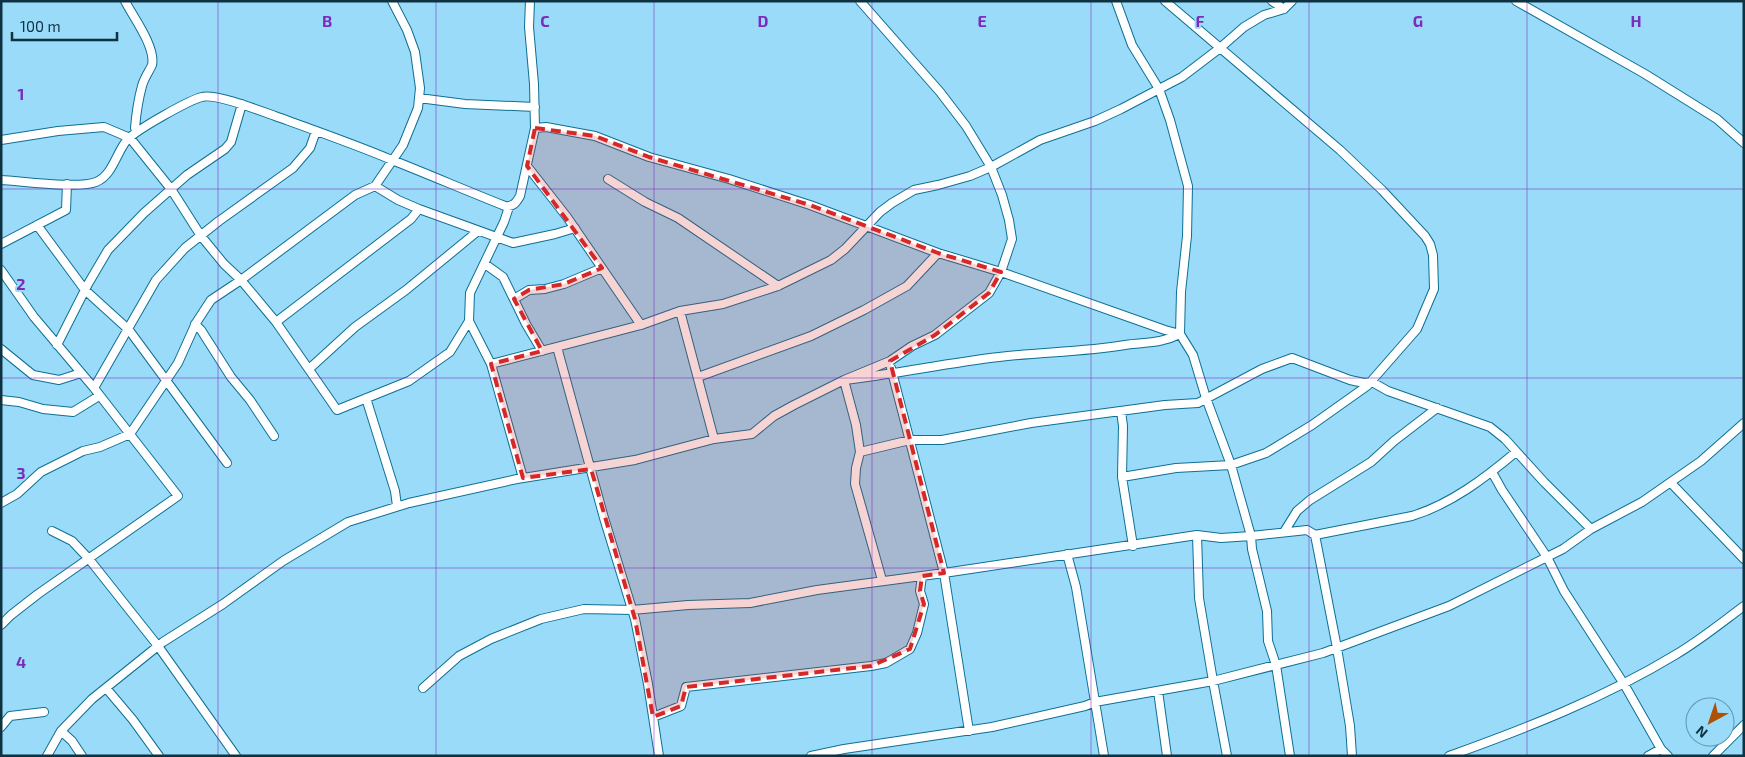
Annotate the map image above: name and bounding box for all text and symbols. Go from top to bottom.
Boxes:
scale bar [12,10,118,42]
text: B [322,11,332,30]
text: C [540,11,550,30]
text: D [758,11,769,30]
text: E [977,11,987,30]
text: F [1196,11,1205,30]
text: G [1413,11,1423,30]
text: H [1630,11,1642,30]
text: 100 m [20,17,61,35]
text: 1 [18,84,24,103]
text: 2 [16,274,26,293]
text: 3 [16,463,26,482]
text: 4 [16,652,26,671]
north arrow [1685,697,1735,747]
text: N [1692,723,1711,742]

